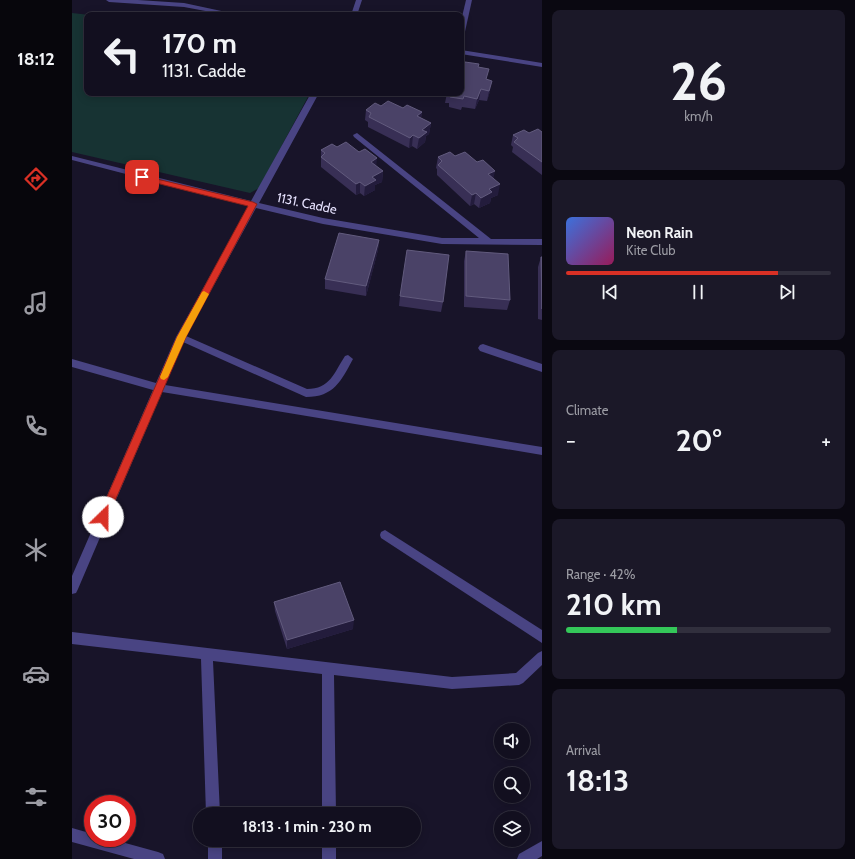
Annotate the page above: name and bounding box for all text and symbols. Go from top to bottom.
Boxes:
text: 170 m [162,26,237,60]
icon: left [96,28,148,80]
text: 18:12 [17,48,55,70]
text: 26 [670,50,727,113]
text: 1131. Cadde [162,60,246,82]
text: km/h [684,108,713,124]
pin [125,160,159,194]
icon: directions [22,165,50,193]
icon: arrive [131,166,153,188]
street label: 1131. Cadde [276,189,339,217]
text: Neon Rain [626,224,693,242]
text: Kite Club [626,242,675,258]
icon: previous [599,281,621,303]
icon: pause [687,281,709,303]
icon: next [776,281,798,303]
icon: music [22,289,50,317]
text: Climate [566,402,608,418]
icon: phone [22,412,50,440]
text: 20° [676,422,721,459]
text: − [566,427,576,454]
text: + [821,427,831,454]
position arrow [82,496,124,538]
icon: climate [22,536,50,564]
text: Range · 42% [566,566,635,582]
text: 210 km [566,586,662,623]
icon: car [22,660,50,688]
map controls [494,723,530,847]
button: sound [494,723,530,759]
text: Arrival [566,742,601,758]
text: 18:13 [566,762,629,799]
button: search [494,767,530,803]
icon: filters [22,783,50,811]
speed limit sign: 30 [84,795,136,847]
button: layers [494,811,530,847]
text: 18:13 · 1 min · 230 m [243,818,371,836]

